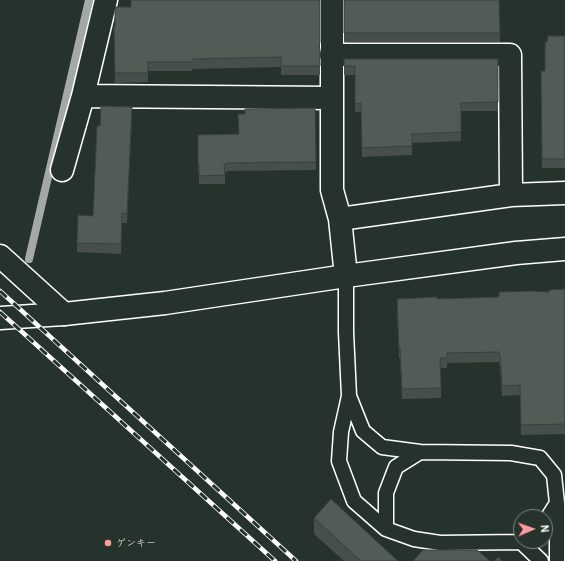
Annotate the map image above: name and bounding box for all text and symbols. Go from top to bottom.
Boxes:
north arrow [513,509,553,549]
text: N [538,525,551,533]
place label: ゲンキー [116,537,156,549]
marker: ゲンキー [103,538,113,548]

